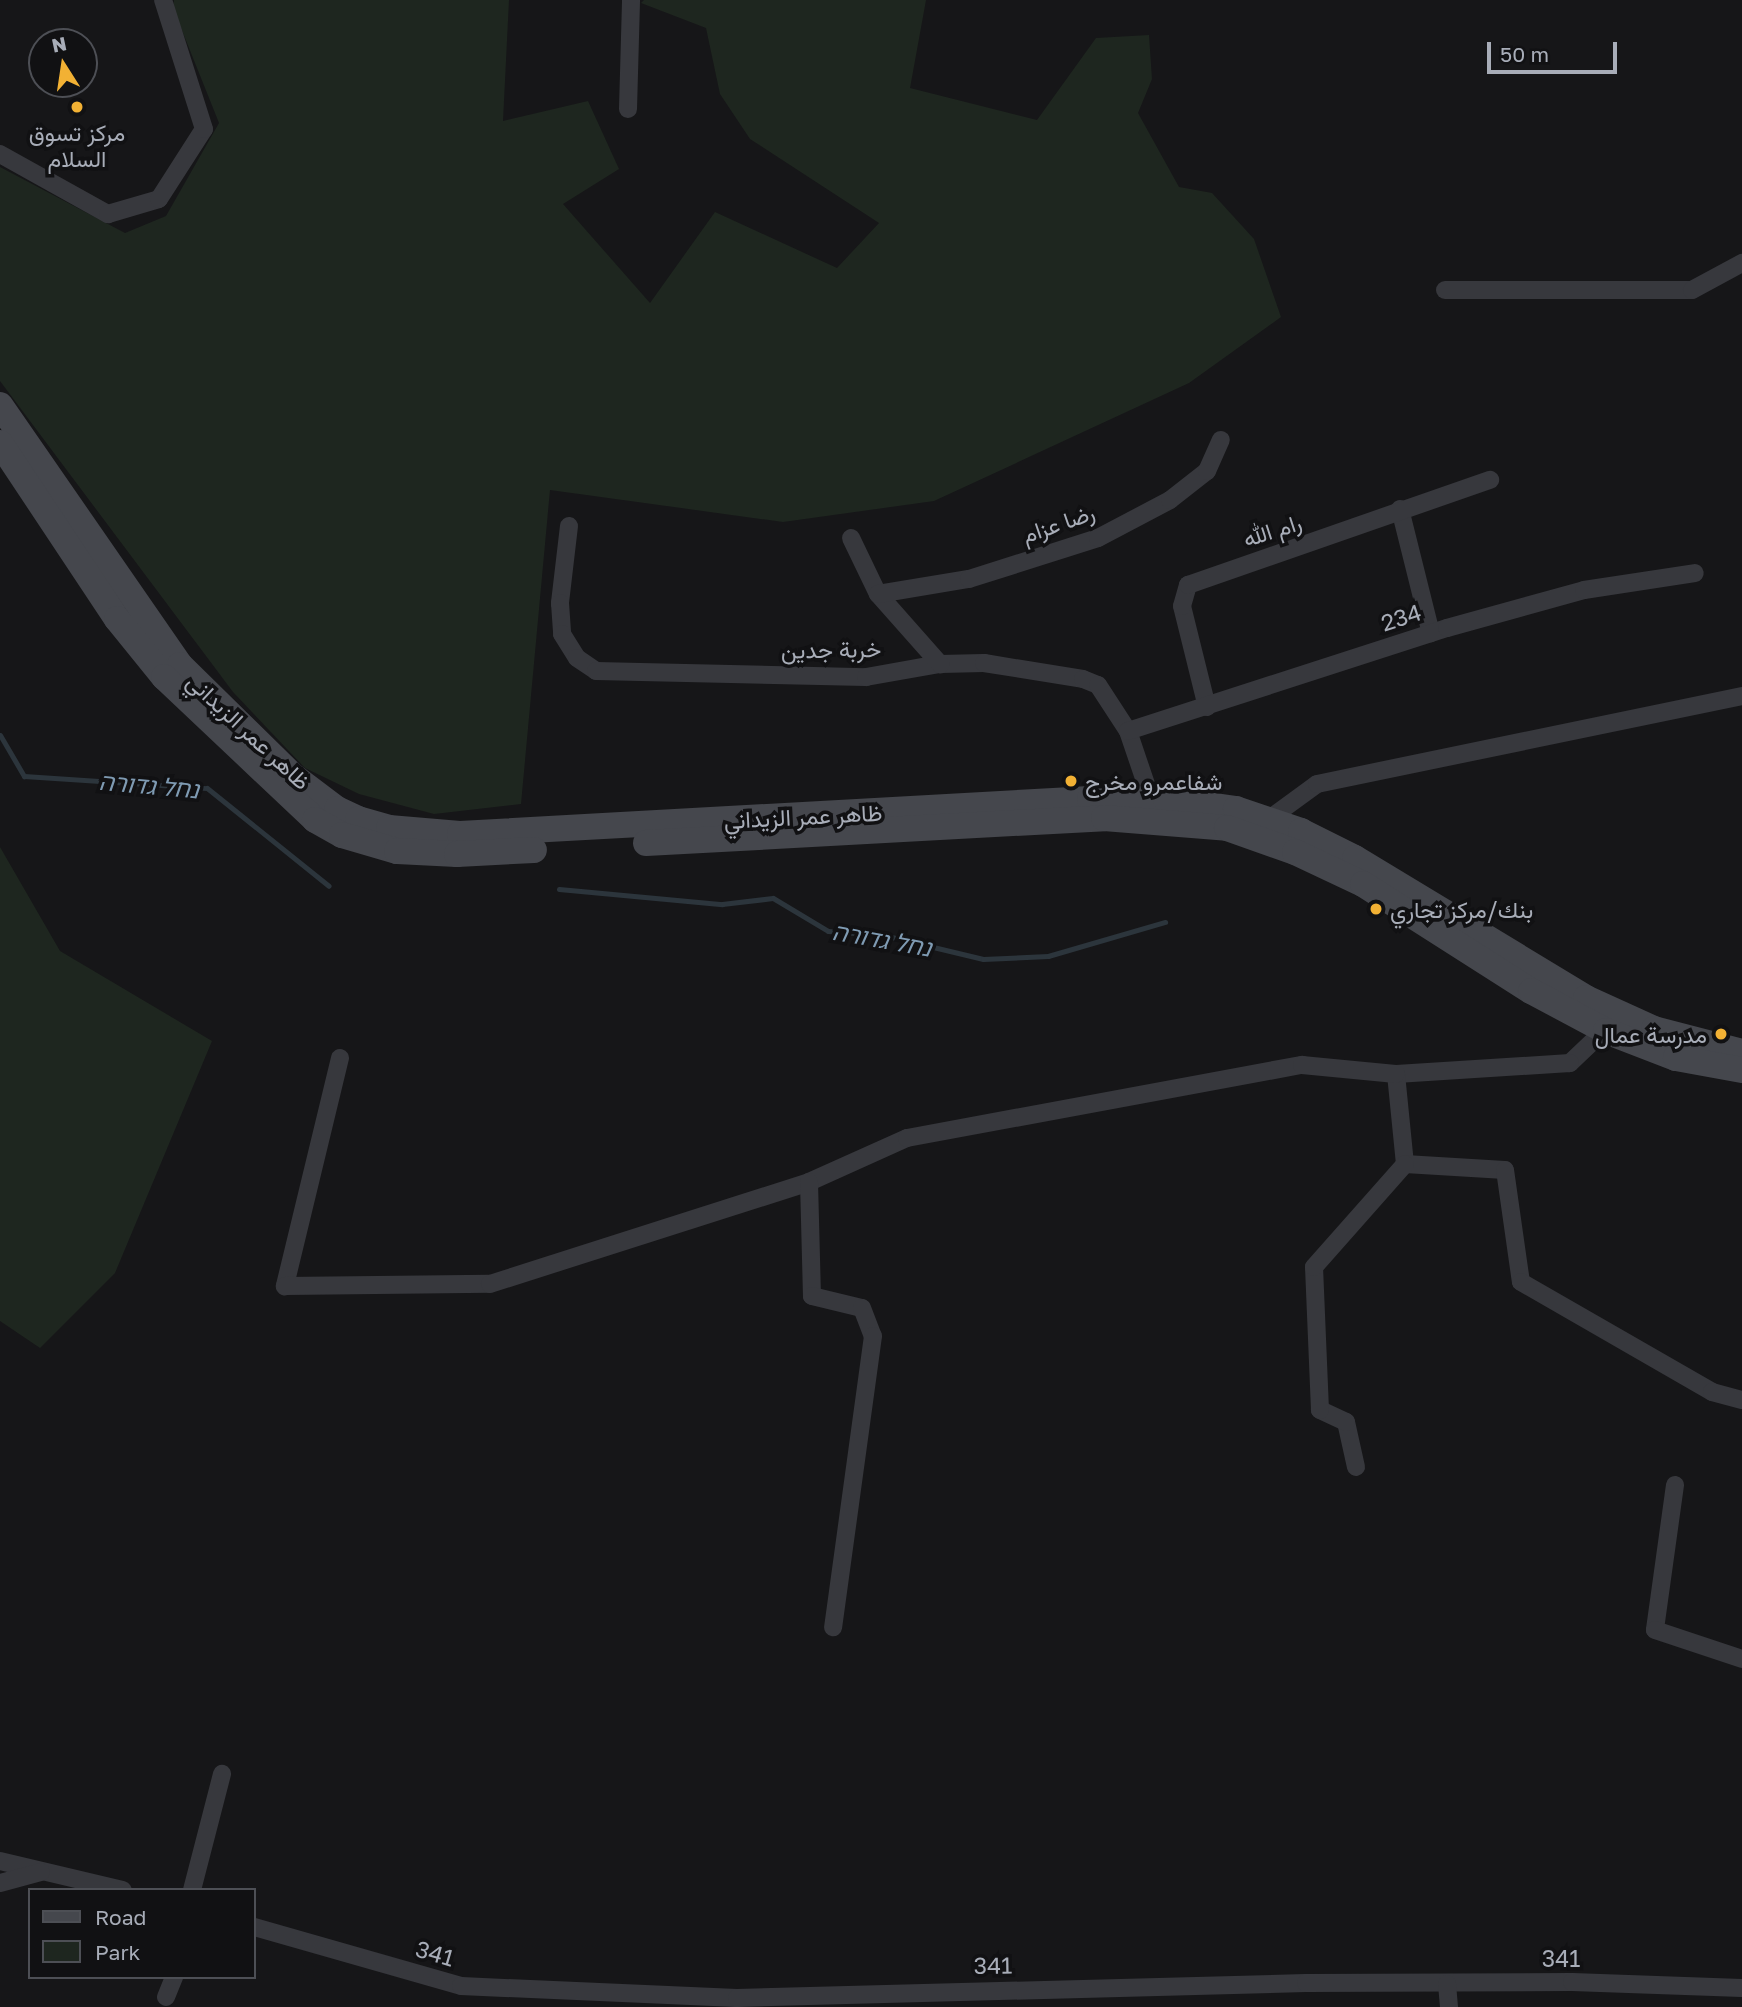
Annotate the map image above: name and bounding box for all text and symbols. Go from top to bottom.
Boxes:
north arrow [28,28,98,98]
scale bar [1490,28,1620,72]
text: N [49,31,68,57]
text: 50 m [1500,41,1549,67]
marker: مركز تسوق السلام [69,99,85,115]
place label: مركز تسوق السلام [29,118,125,172]
street label: رضا عزام [1018,498,1098,548]
street label: رام الله [1239,508,1305,552]
street label: 234 [1377,598,1425,636]
street label: خربة جدين [781,634,881,664]
street label: ظاهر عمر الزيداني [182,667,316,795]
water label: נחל גדורה [98,766,200,804]
place label: شفاعمرو مخرج [1085,767,1223,795]
marker: شفاعمرو مخرج [1063,773,1079,789]
street label: ظاهر عمر الزيداني [723,798,883,834]
place label: بنك/مركز تجاري [1390,895,1533,923]
marker: بنك/مركز تجاري [1368,901,1384,917]
water label: נחל גדורה [830,916,934,962]
place label: مدرسة عمال [1595,1020,1707,1048]
marker: مدرسة عمال [1713,1026,1729,1042]
legend [28,1888,256,1979]
text: Road [95,1904,146,1930]
street label: 341 [413,1934,457,1972]
text: Park [95,1939,140,1965]
street label: 341 [1542,1944,1580,1972]
street label: 341 [973,1951,1013,1979]

